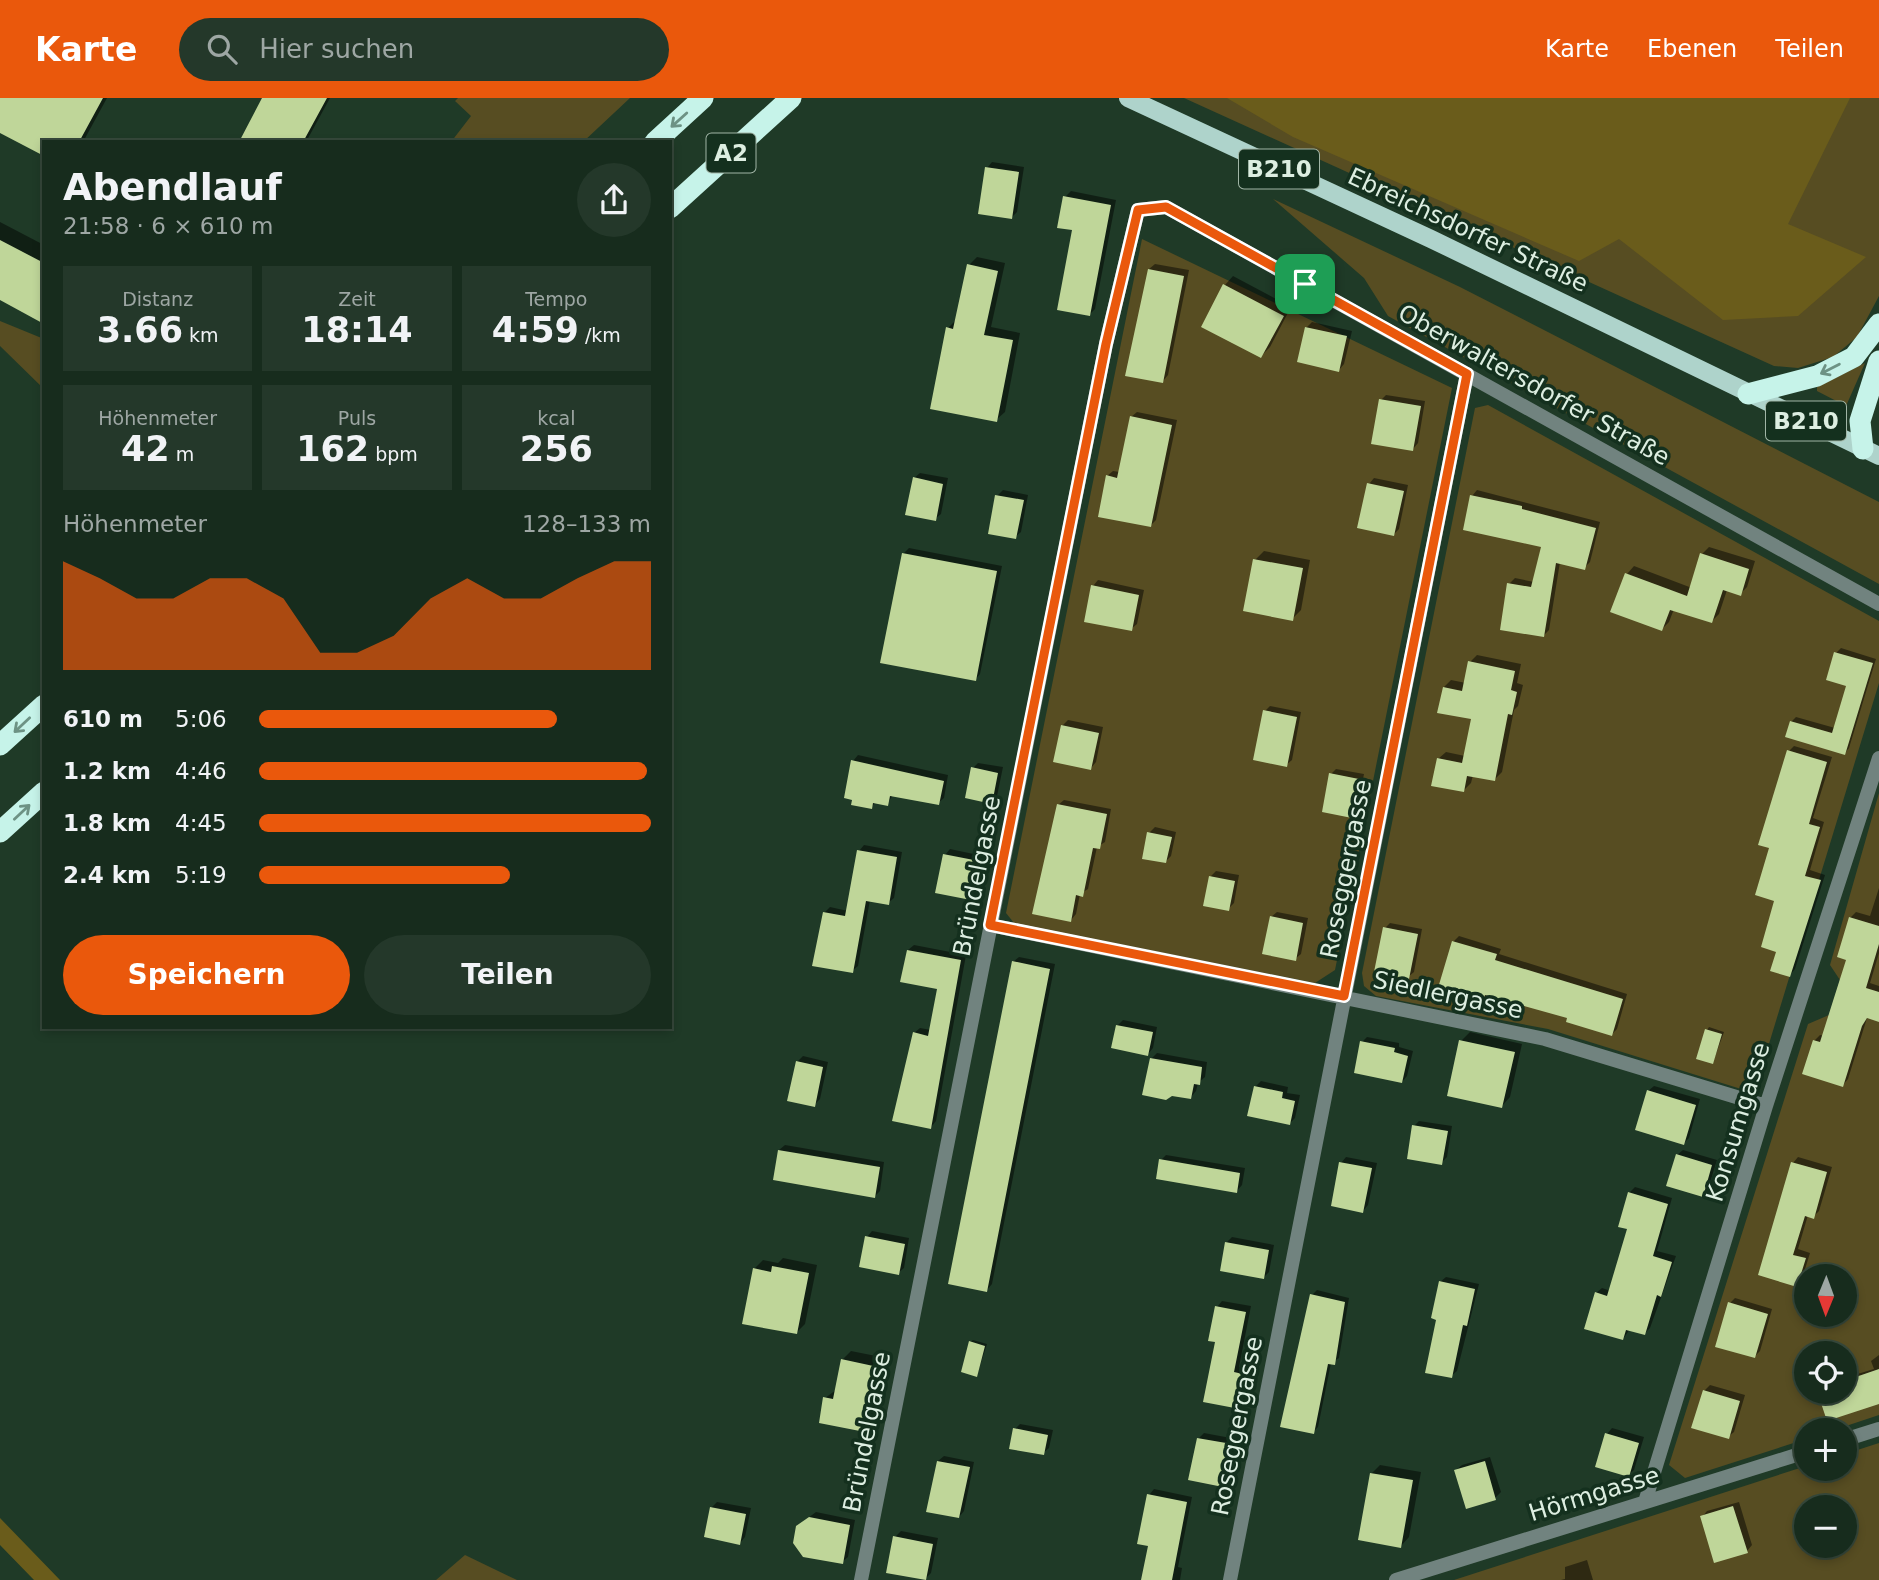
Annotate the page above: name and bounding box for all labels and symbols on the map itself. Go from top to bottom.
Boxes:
one-way arrow [670,112,688,128]
road number: A2 [706,134,756,172]
road number: B210 [1239,150,1319,188]
street label: Ebreichsdorfer Straße [1343,162,1593,298]
pin [1275,254,1335,314]
street label: Oberwaltersdorfer Straße [1393,299,1675,471]
one-way arrow [1820,363,1841,377]
road number: B210 [1766,402,1846,440]
one-way arrow [13,717,31,733]
street label: Roseggergasse [1315,777,1377,961]
street label: Bründelgasse [948,793,1006,959]
one-way arrow [13,804,31,820]
street label: Siedlergasse [1371,965,1525,1025]
street label: Konsumgasse [1700,1039,1776,1205]
north arrow [1794,1264,1857,1326]
street label: Roseggergasse [1206,1334,1268,1518]
street label: Bründelgasse [838,1349,896,1515]
street label: Hörmgasse [1525,1461,1663,1527]

